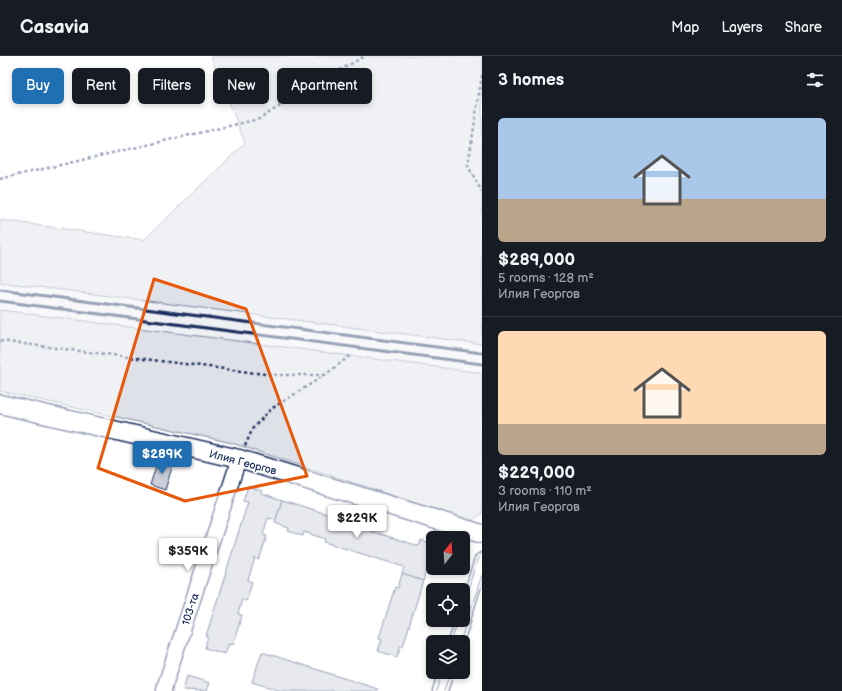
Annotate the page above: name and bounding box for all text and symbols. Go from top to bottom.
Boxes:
text: Casavia [20,16,89,39]
text: Map [671,19,699,36]
text: Layers [721,19,763,36]
text: Share [785,19,822,36]
chip: Buy [12,68,64,104]
chip: Rent [72,68,130,104]
chip: Filters [138,68,205,104]
chip: New [213,68,269,104]
chip: Apartment [277,68,372,104]
icon: filters [804,69,826,91]
text: 3 homes [498,70,564,90]
icon: home [626,144,698,216]
text: $289,000 [498,250,575,270]
text: 5 rooms · 128 m² [498,270,594,286]
text: Илия Георгов [498,286,580,302]
icon: home [626,357,698,429]
pin: $289K [134,441,190,475]
text: $289K [142,446,182,462]
street label: Илия Георгов [208,447,278,478]
text: $229,000 [498,463,575,483]
text: 3 rooms · 110 m² [498,483,592,499]
text: Илия Георгов [498,499,580,515]
pin: $229K [329,505,385,539]
text: $229K [337,510,377,526]
north arrow [426,531,470,575]
map controls [426,531,470,679]
pin: $359K [160,538,216,572]
text: $359K [168,543,208,559]
button: locate [426,583,470,627]
street label: 103-та [179,591,202,627]
button: layers [426,635,470,679]

